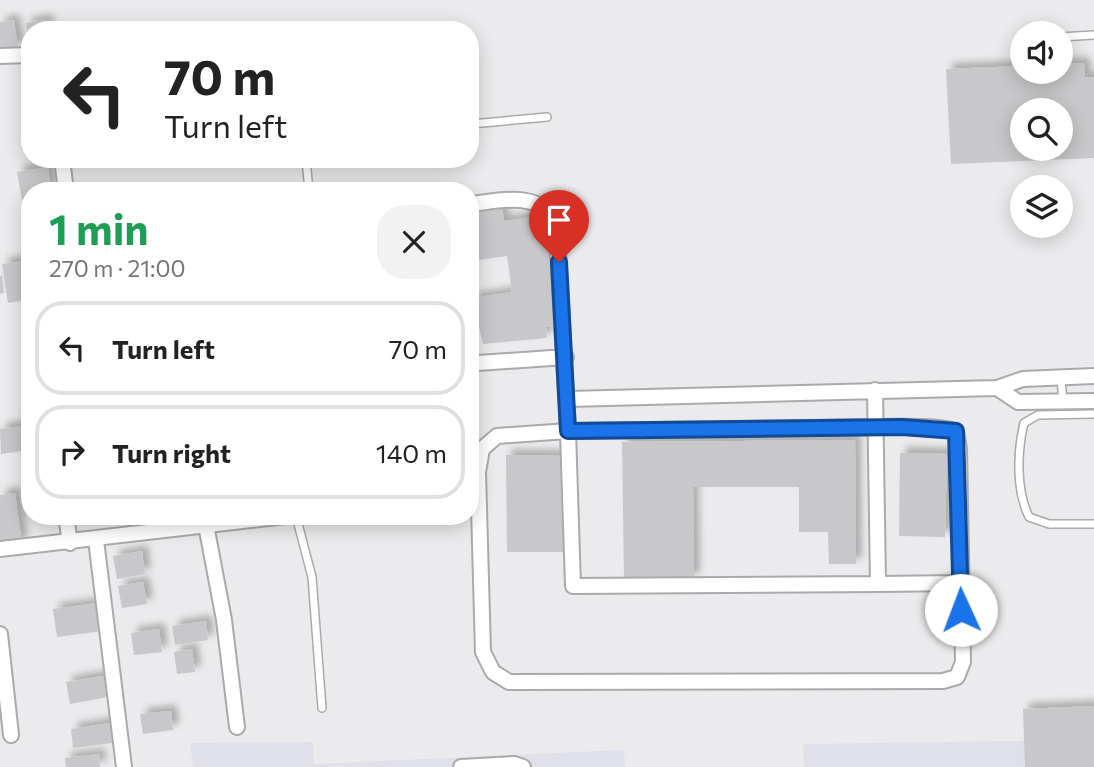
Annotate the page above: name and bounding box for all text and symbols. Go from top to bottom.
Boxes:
map controls [1010,21,1073,238]
button: sound [1010,21,1073,84]
text: 70 m [164,45,275,105]
icon: left [49,49,140,140]
button: search [1010,98,1073,161]
text: Turn left [164,105,288,145]
button: layers [1010,175,1073,238]
pin [529,190,589,262]
icon: arrive [540,201,578,239]
text: 1 min [49,202,149,254]
button: close [377,205,451,279]
text: 270 m · 21:00 [49,254,186,282]
icon: left [53,329,91,367]
text: Turn left [112,333,215,364]
text: 70 m [389,333,447,364]
icon: right [53,433,91,471]
text: Turn right [112,437,231,468]
text: 140 m [376,437,447,468]
position arrow [924,573,998,647]

